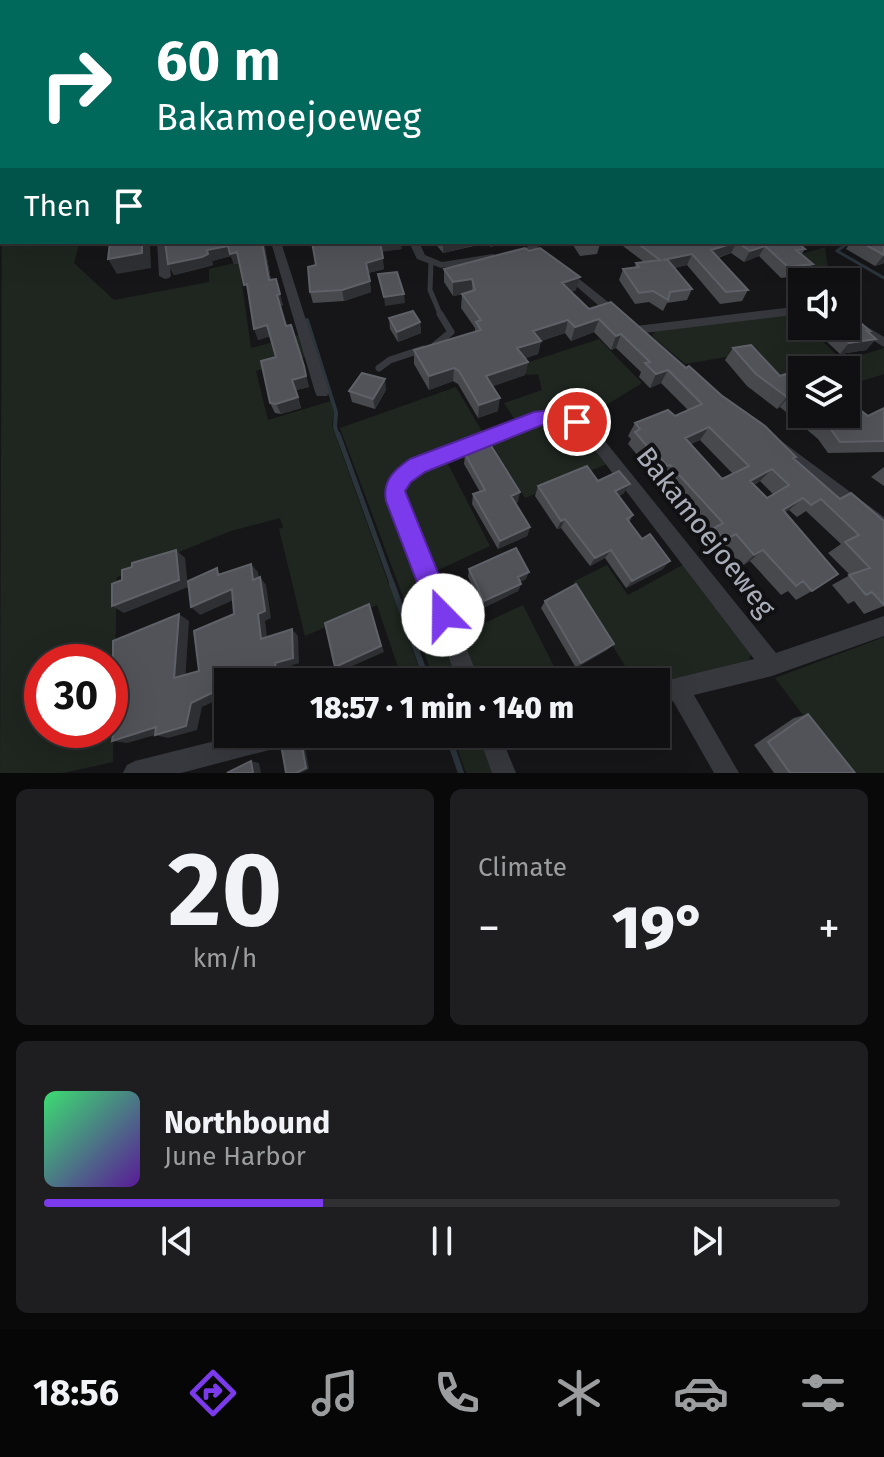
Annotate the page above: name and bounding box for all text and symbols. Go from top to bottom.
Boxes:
text: 60 m [156,28,281,95]
icon: right [24,32,128,136]
text: Bakamoejoeweg [156,96,421,140]
icon: arrive [107,184,151,228]
text: Then [24,188,91,224]
map controls [788,268,860,428]
button: sound [788,268,860,340]
button: layers [788,356,860,428]
pin [543,388,611,456]
icon: arrive [555,400,599,444]
street label: Bakamoejoeweg [629,441,783,624]
position arrow [401,573,485,657]
speed limit sign: 30 [24,644,128,748]
text: 18:57 · 1 min · 140 m [310,690,574,726]
text: 20 [168,828,282,953]
text: Climate [478,852,567,883]
text: 19° [612,892,706,964]
text: − [478,902,500,955]
text: + [818,902,840,955]
text: km/h [193,943,257,974]
text: Northbound [164,1105,330,1141]
text: June Harbor [164,1141,306,1172]
icon: previous [155,1219,199,1263]
icon: pause [420,1219,464,1263]
icon: next [685,1219,729,1263]
icon: directions [185,1365,241,1421]
icon: music [307,1365,363,1421]
icon: phone [429,1365,485,1421]
icon: climate [551,1365,607,1421]
icon: car [673,1365,729,1421]
icon: filters [795,1365,851,1421]
text: 18:56 [33,1371,119,1415]

